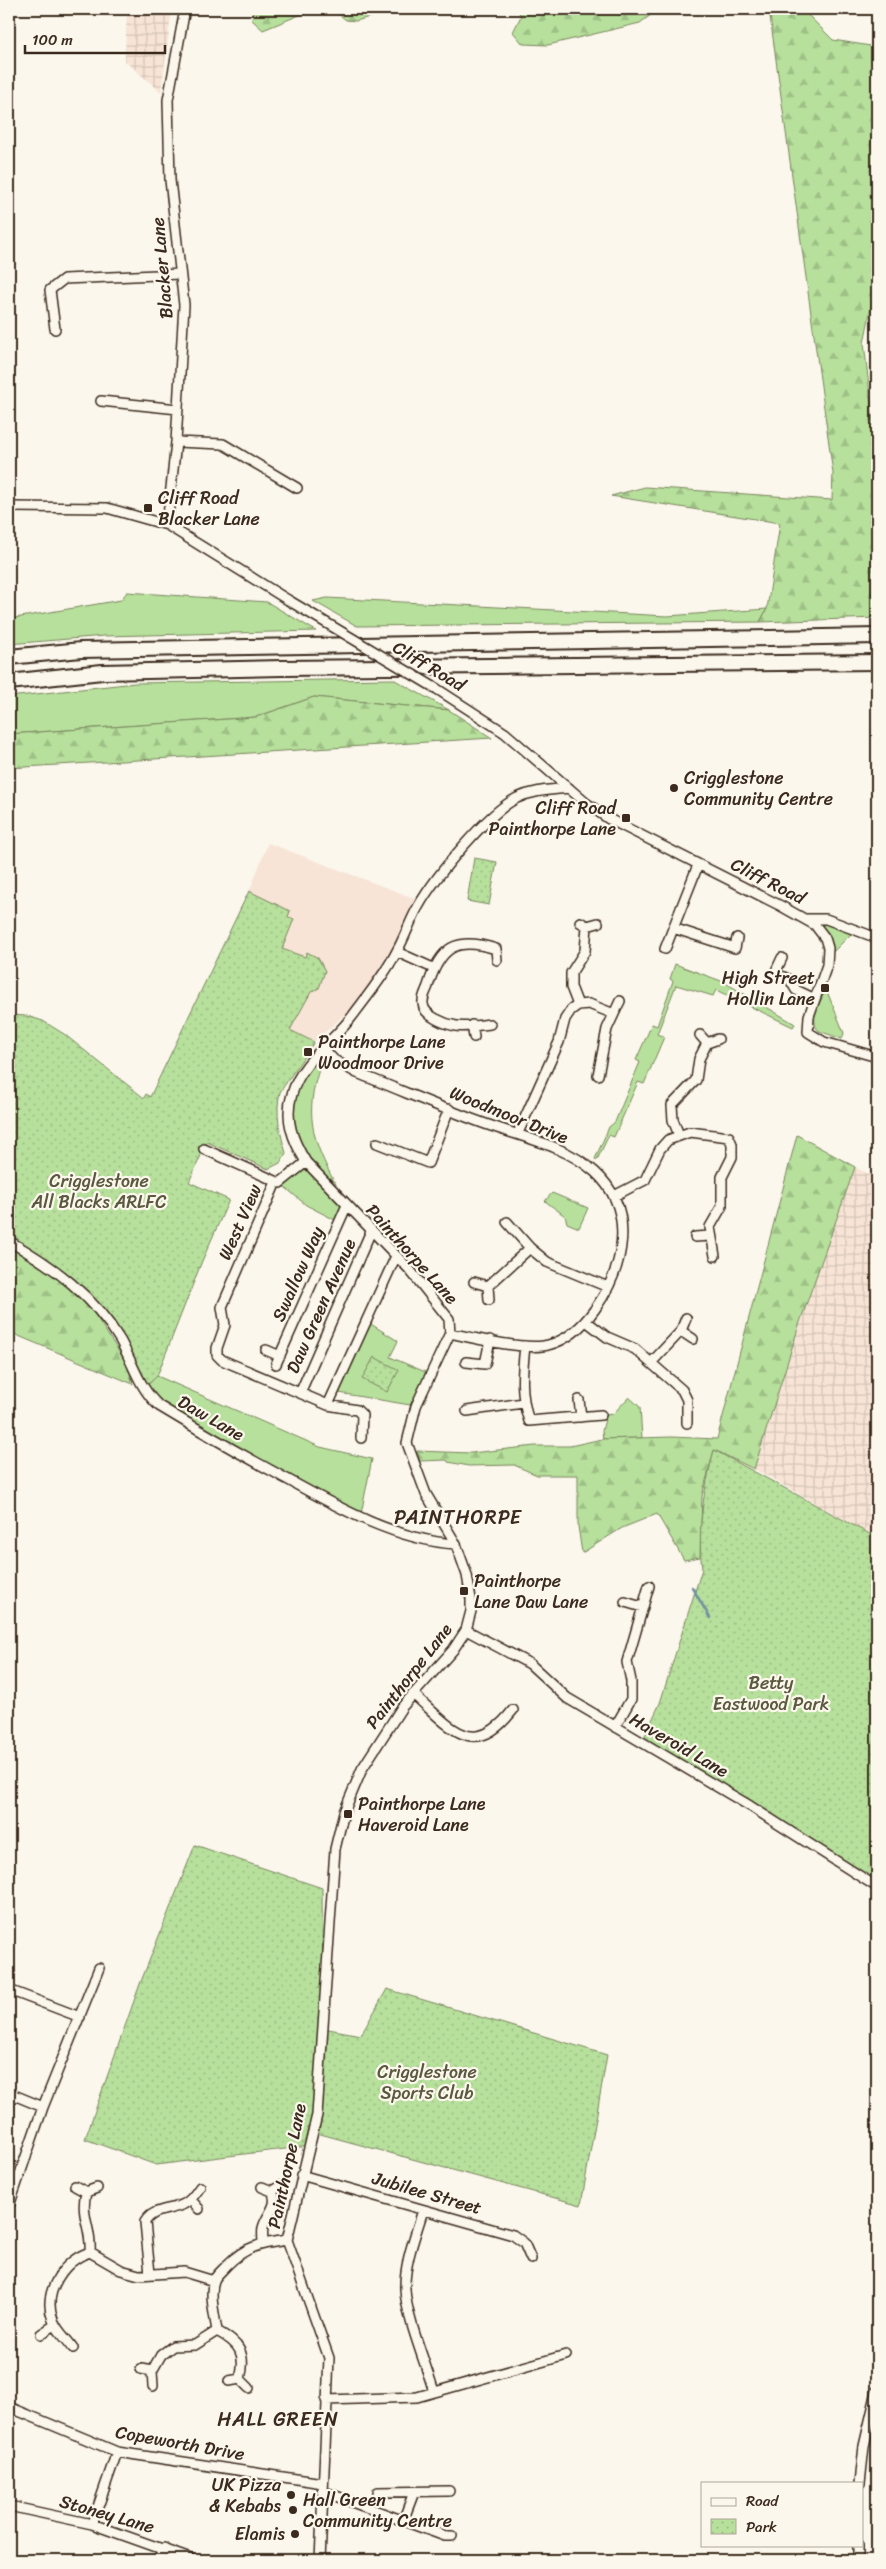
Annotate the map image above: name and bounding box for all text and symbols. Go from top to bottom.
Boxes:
scale bar [25,22,165,54]
text: 100 m [32,27,73,53]
street label: Blacker Lane [142,216,182,320]
place label: Cliff Road Blacker Lane [158,482,260,535]
marker: Cliff Road Blacker Lane [142,502,154,514]
street label: Cliff Road [386,632,473,701]
place label: Crigglestone Community Centre [684,762,833,815]
marker: Crigglestone Community Centre [668,782,680,794]
place label: Cliff Road Painthorpe Lane [489,792,618,845]
marker: Cliff Road Painthorpe Lane [620,812,632,824]
street label: Cliff Road [725,848,812,914]
place label: High Street Hollin Lane [722,962,815,1015]
marker: High Street Hollin Lane [819,982,831,994]
place label: Painthorpe Lane Woodmoor Drive [318,1026,446,1079]
marker: Painthorpe Lane Woodmoor Drive [302,1046,314,1058]
street label: Woodmoor Drive [445,1077,574,1154]
park label: Crigglestone All Blacks ARLFC [31,1165,167,1218]
street label: West View [209,1178,271,1265]
street label: Painthorpe Lane [357,1196,467,1312]
street label: Swallow Way [263,1221,334,1327]
street label: Daw Green Avenue [277,1233,365,1379]
street label: Daw Lane [172,1386,251,1450]
district label: PAINTHORPE [394,1500,523,1535]
place label: Painthorpe Lane Daw Lane [474,1565,588,1618]
marker: Painthorpe Lane Daw Lane [458,1585,470,1597]
street label: Painthorpe Lane [357,1616,461,1736]
park label: Betty Eastwood Park [713,1667,829,1720]
street label: Haveroid Lane [623,1704,735,1787]
place label: Painthorpe Lane Haveroid Lane [358,1788,486,1841]
marker: Painthorpe Lane Haveroid Lane [342,1808,354,1820]
park label: Crigglestone Sports Club [377,2056,477,2109]
street label: Painthorpe Lane [258,2100,316,2232]
street label: Jubilee Street [368,2162,486,2224]
district label: HALL GREEN [217,2402,339,2437]
street label: Copeworth Drive [113,2416,247,2470]
place label: UK Pizza & Kebabs [209,2469,282,2522]
legend [701,2482,864,2546]
place label: Hall Green Community Centre [303,2484,452,2537]
street label: Stoney Lane [56,2485,158,2543]
text: Road [746,2488,779,2514]
marker: UK Pizza & Kebabs [285,2489,297,2501]
marker: Hall Green Community Centre [287,2504,299,2516]
text: Park [746,2514,777,2540]
place label: Elamis [235,2518,286,2550]
marker: Elamis [289,2528,301,2540]

